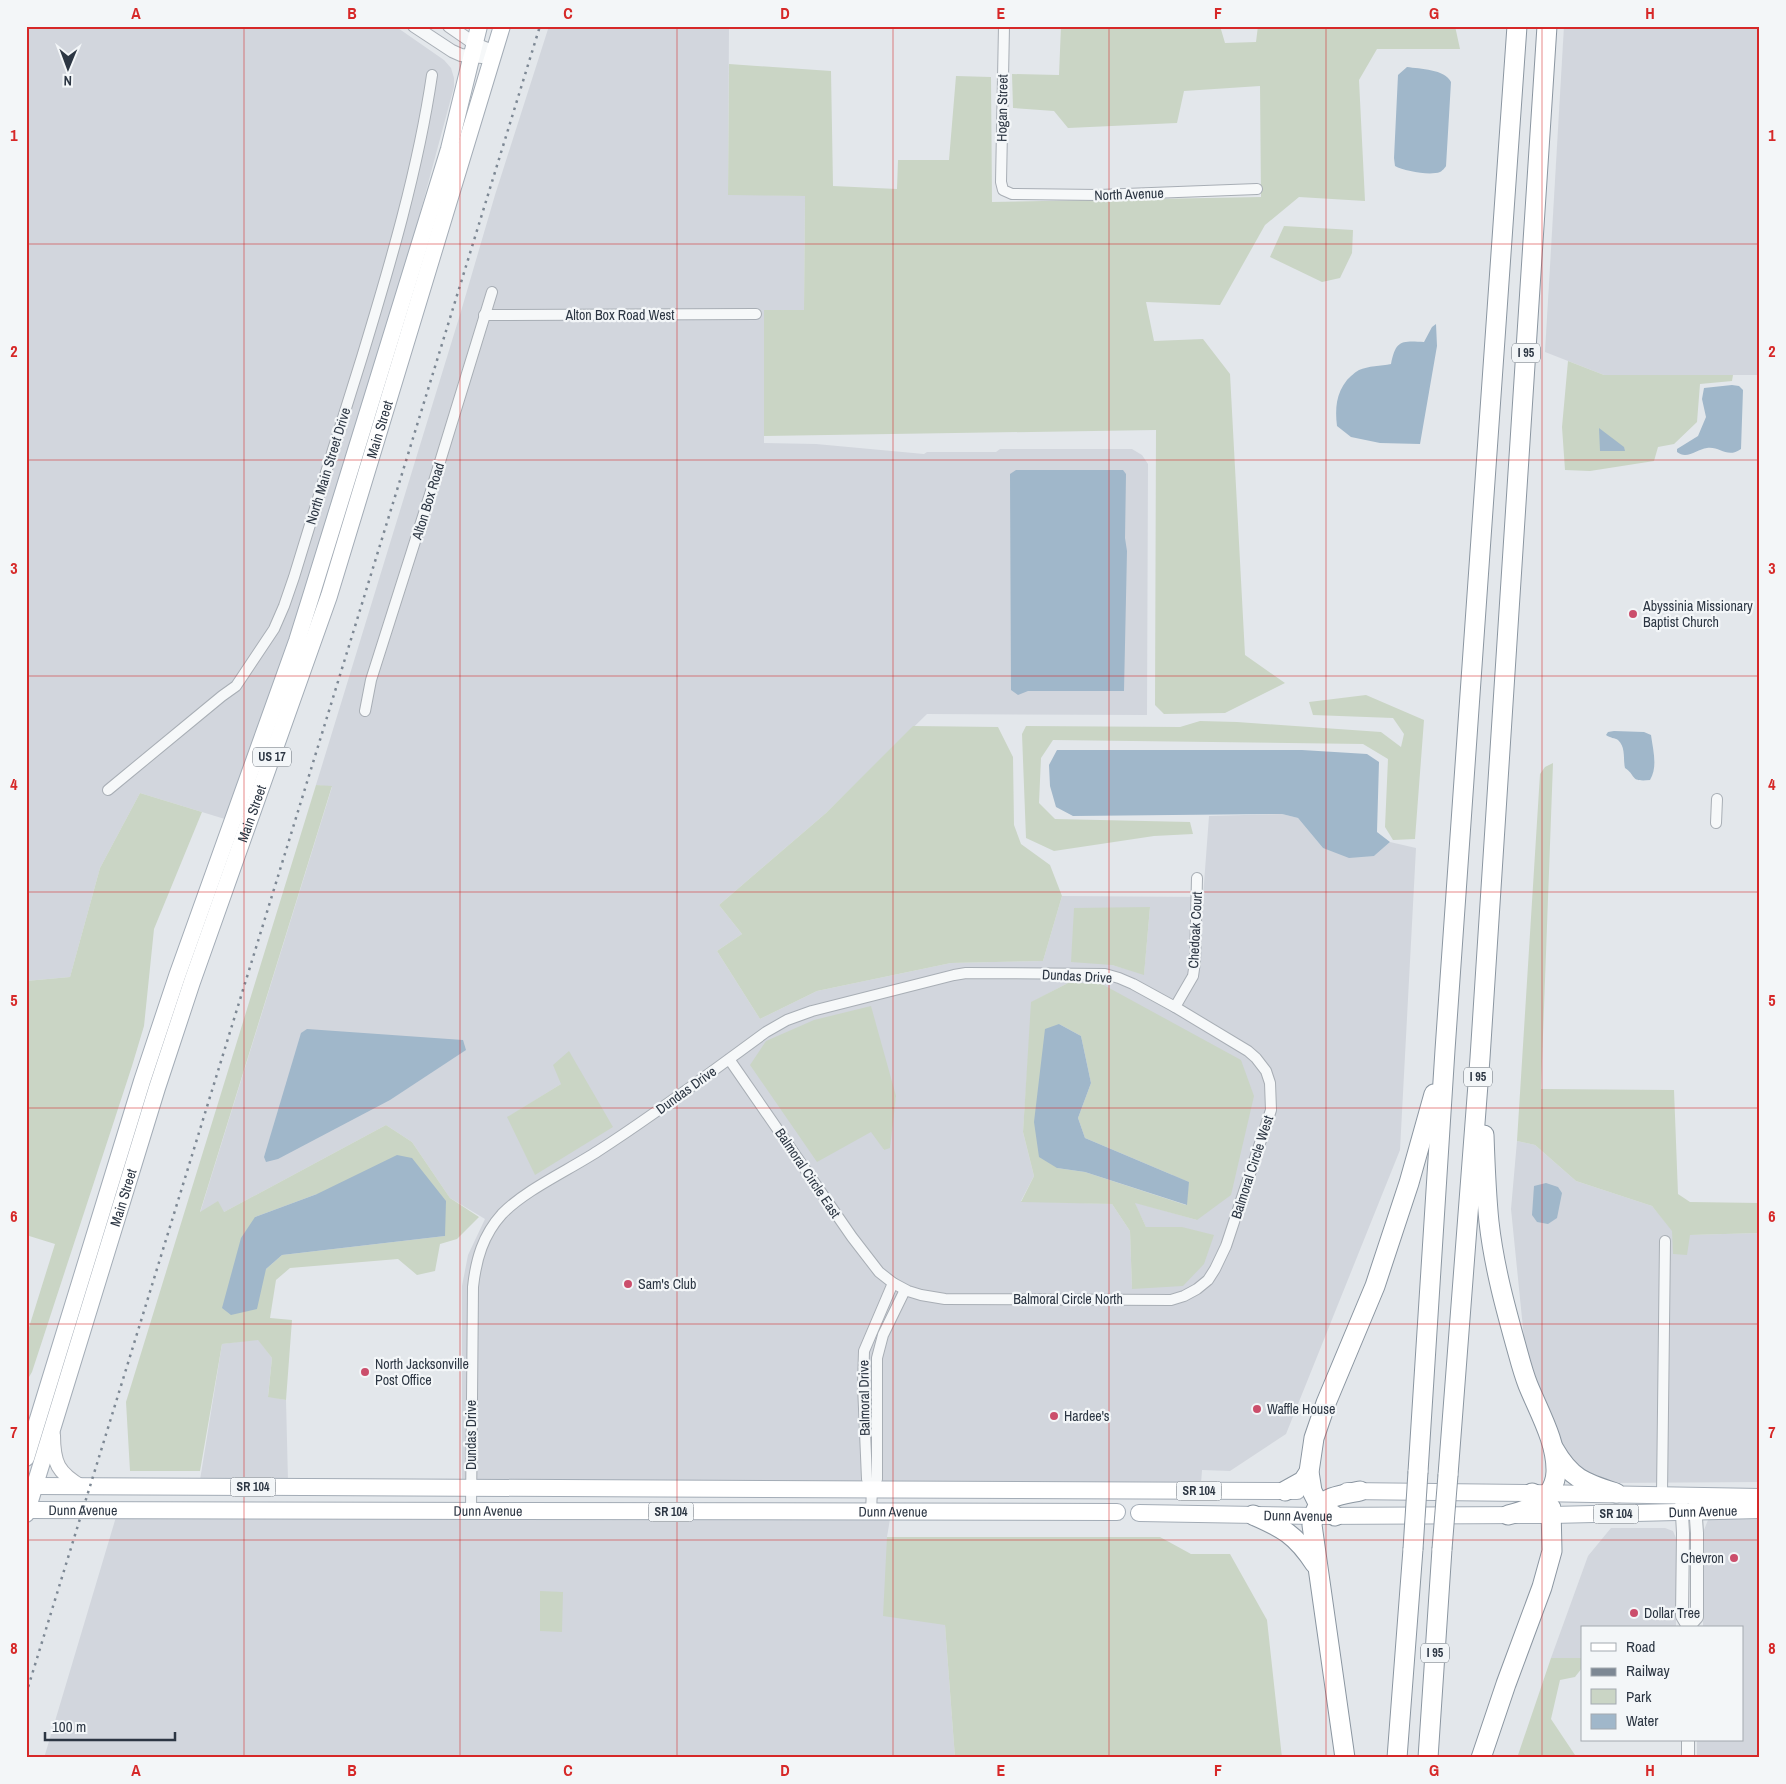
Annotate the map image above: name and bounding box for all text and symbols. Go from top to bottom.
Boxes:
text: A [131,2,141,24]
text: B [347,2,357,24]
text: C [563,2,573,24]
text: D [780,2,790,24]
text: E [997,2,1006,24]
text: F [1214,2,1222,24]
text: G [1429,2,1439,24]
text: H [1645,2,1655,24]
north arrow [42,42,92,92]
text: N [63,72,72,90]
street label: Hogan Street [992,74,1012,142]
text: 1 [10,124,18,146]
text: 1 [1768,124,1776,146]
street label: North Avenue [1094,184,1164,204]
street label: Alton Box Road West [565,306,674,324]
text: 2 [10,340,18,362]
text: 2 [1768,340,1776,362]
road number: I 95 [1512,343,1540,362]
street label: Main Street [362,398,397,460]
street label: North Main Street Drive [302,405,354,527]
street label: Alton Box Road [407,460,448,543]
text: 3 [10,557,18,579]
text: 3 [1768,557,1776,579]
place label: Abyssinia Missionary Baptist Church [1642,597,1753,631]
marker: Abyssinia Missionary Baptist Church [1627,608,1639,620]
road number: US 17 [253,748,291,766]
text: 4 [10,773,18,795]
text: 4 [1768,773,1776,795]
street label: Main Street [233,783,270,845]
street label: Chedoak Court [1184,891,1206,969]
street label: Dundas Drive [1041,965,1113,987]
text: 5 [10,989,18,1011]
text: 5 [1768,989,1776,1011]
street label: Dundas Drive [652,1062,720,1118]
road number: I 95 [1464,1068,1492,1086]
street label: Balmoral Circle West [1227,1113,1277,1221]
street label: Balmoral Circle East [771,1125,845,1221]
street label: Main Street [106,1167,141,1229]
text: 6 [10,1205,18,1227]
text: 6 [1768,1205,1776,1227]
place label: Sam's Club [638,1275,696,1293]
marker: Sam's Club [622,1278,634,1290]
street label: Balmoral Circle North [1013,1290,1123,1308]
place label: North Jacksonville Post Office [375,1355,469,1389]
street label: Balmoral Drive [854,1360,874,1436]
marker: North Jacksonville Post Office [359,1366,371,1378]
street label: Dundas Drive [462,1400,480,1470]
place label: Waffle House [1267,1400,1335,1418]
marker: Waffle House [1251,1403,1263,1415]
place label: Hardee's [1064,1407,1110,1425]
marker: Hardee's [1048,1410,1060,1422]
text: 7 [10,1421,18,1443]
text: 7 [1768,1421,1776,1443]
road number: SR 104 [230,1478,276,1496]
road number: SR 104 [1176,1482,1222,1500]
street label: Dunn Avenue [49,1501,117,1519]
street label: Dunn Avenue [454,1502,522,1520]
road number: SR 104 [648,1502,694,1521]
street label: Dunn Avenue [1668,1502,1738,1521]
street label: Dunn Avenue [859,1503,927,1521]
road number: SR 104 [1594,1505,1638,1524]
street label: Dunn Avenue [1263,1506,1332,1525]
place label: Chevron [1681,1549,1724,1567]
marker: Chevron [1728,1552,1740,1564]
place label: Dollar Tree [1644,1604,1700,1622]
marker: Dollar Tree [1628,1607,1640,1619]
legend [1581,1626,1744,1742]
text: Road [1626,1636,1655,1657]
text: 8 [10,1637,18,1659]
text: 8 [1768,1637,1776,1659]
road number: I 95 [1421,1644,1449,1662]
text: Railway [1626,1660,1671,1681]
text: Park [1626,1686,1652,1707]
scale bar [45,1709,175,1741]
text: Water [1626,1710,1658,1731]
text: 100 m [52,1716,86,1737]
text: A [131,1759,141,1781]
text: B [347,1759,357,1781]
text: C [563,1759,573,1781]
text: D [780,1759,790,1781]
text: E [997,1759,1006,1781]
text: F [1214,1759,1222,1781]
text: G [1429,1759,1439,1781]
text: H [1645,1759,1655,1781]

